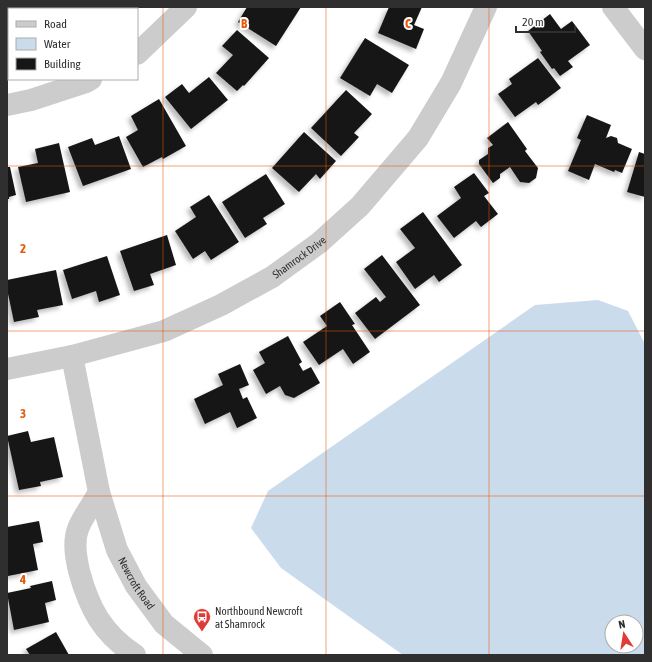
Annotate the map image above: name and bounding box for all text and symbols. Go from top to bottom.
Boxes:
legend [8,8,138,80]
scale bar [516,8,575,34]
text: 20 m [522,15,544,29]
text: B [241,16,248,31]
text: C [405,16,411,31]
text: Road [44,17,67,31]
text: Water [44,37,71,51]
text: Building [44,57,82,71]
street label: Shamrock Drive [270,234,328,281]
text: 2 [20,241,26,256]
text: 3 [20,406,26,421]
street label: Newcroft Road [116,555,157,612]
text: 4 [19,572,26,587]
place label: Northbound Newcroft at Shamrock [215,605,303,630]
bus stop icon: Northbound Newcroft at Shamrock [192,607,212,632]
north arrow [604,614,644,654]
text: N [617,618,626,631]

